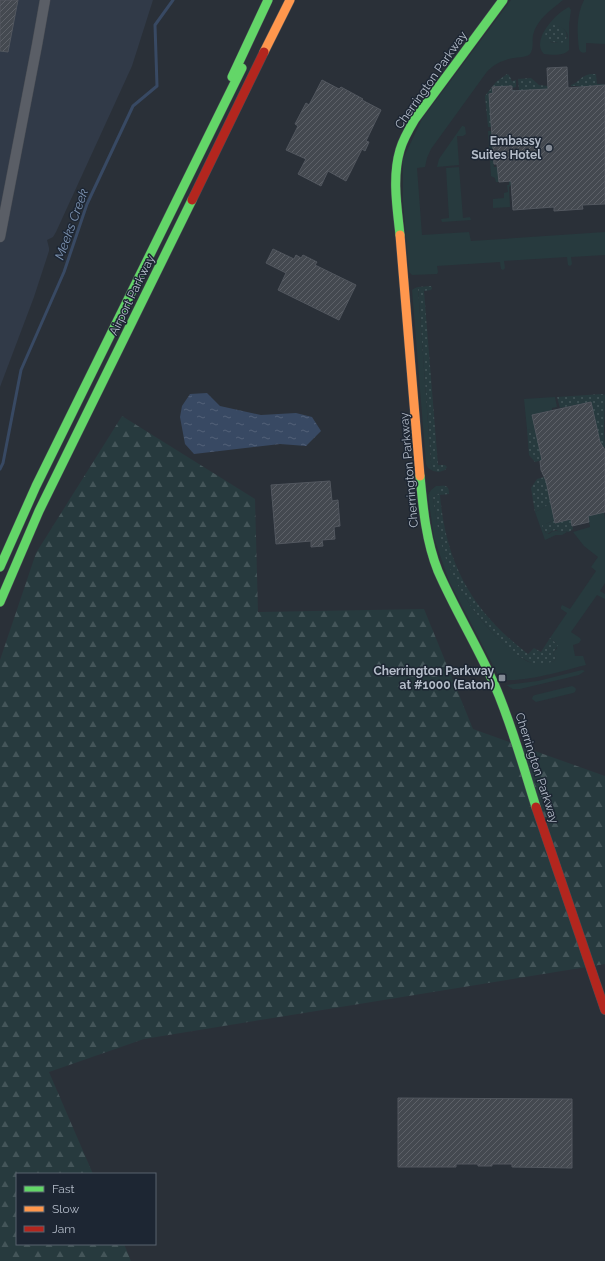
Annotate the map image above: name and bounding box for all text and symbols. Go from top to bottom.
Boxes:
street label: Cherrington Parkway [392,28,470,131]
place label: Embassy Suites Hotel [471,134,541,162]
marker: Embassy Suites Hotel [544,143,554,153]
water label: Meeks Creek [52,186,91,262]
street label: Airport Parkway [106,252,158,338]
street label: Cherrington Parkway [397,411,421,528]
place label: Cherrington Parkway at #1000 (Eaton) [373,664,494,692]
marker: Cherrington Parkway at #1000 (Eaton) [497,673,507,683]
street label: Cherrington Parkway [512,711,562,826]
legend [16,1173,156,1245]
text: Fast [52,1182,75,1196]
text: Slow [52,1202,79,1216]
text: Jam [52,1222,75,1236]

